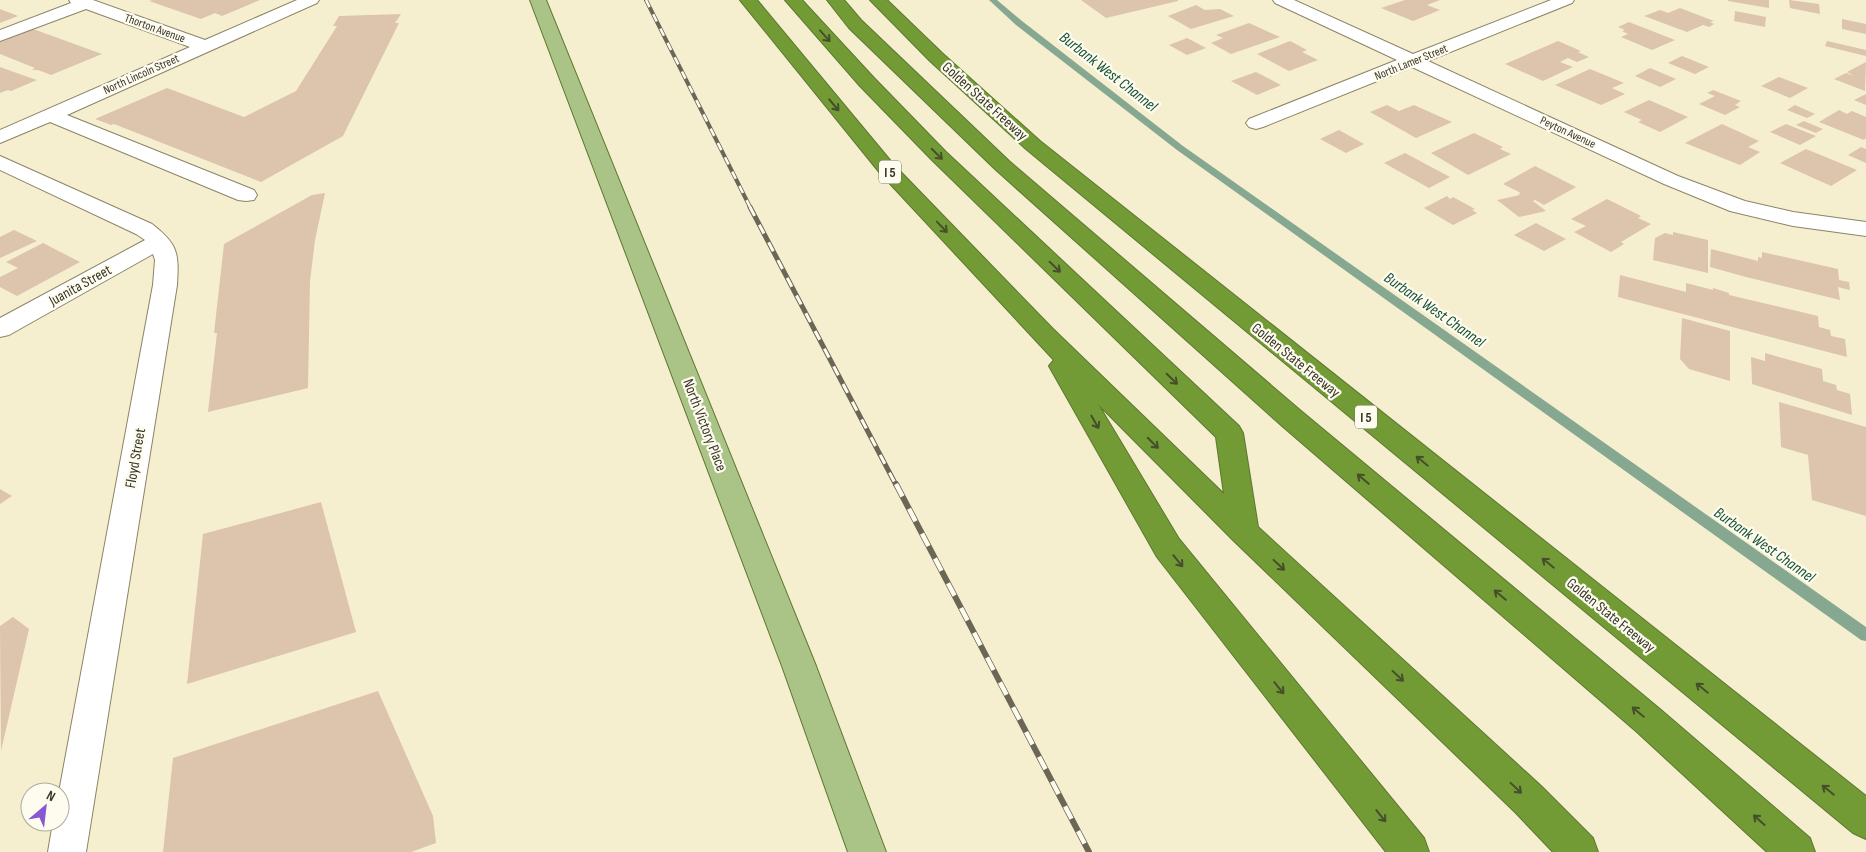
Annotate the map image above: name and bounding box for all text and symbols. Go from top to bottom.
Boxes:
street label: Thorton Avenue [122,11,187,46]
water label: Burbank West Channel [1055,28,1162,117]
one-way arrow [820,30,831,43]
street label: North Lamer Street [1372,41,1450,84]
street label: North Lincoln Street [101,51,182,98]
street label: Golden State Freeway [938,58,1032,145]
one-way arrow [828,99,839,112]
street label: Peyton Avenue [1538,113,1598,152]
one-way arrow [931,148,944,160]
road number: I 5 [879,160,901,183]
one-way arrow [936,220,948,233]
street label: Juanita Street [45,260,115,311]
one-way arrow [1048,261,1061,273]
water label: Burbank West Channel [1380,268,1489,353]
street label: Golden State Freeway [1247,319,1344,402]
one-way arrow [1166,373,1179,385]
street label: North Victory Place [678,376,731,474]
road number: I 5 [1355,406,1377,428]
one-way arrow [1090,415,1100,429]
street label: Floyd Street [121,426,150,490]
one-way arrow [1147,436,1159,448]
one-way arrow [1416,456,1429,467]
one-way arrow [1357,474,1370,485]
water label: Burbank West Channel [1710,503,1819,588]
one-way arrow [1173,555,1184,568]
one-way arrow [1542,558,1555,569]
one-way arrow [1273,559,1286,571]
street label: Golden State Freeway [1562,574,1659,657]
one-way arrow [1494,590,1507,601]
one-way arrow [1391,671,1404,682]
one-way arrow [1274,682,1285,695]
one-way arrow [1696,682,1709,693]
one-way arrow [1631,706,1644,717]
north arrow [20,782,70,832]
one-way arrow [1510,782,1523,794]
one-way arrow [1822,784,1835,795]
text: N [44,787,58,805]
one-way arrow [1375,809,1386,822]
one-way arrow [1753,814,1766,825]

